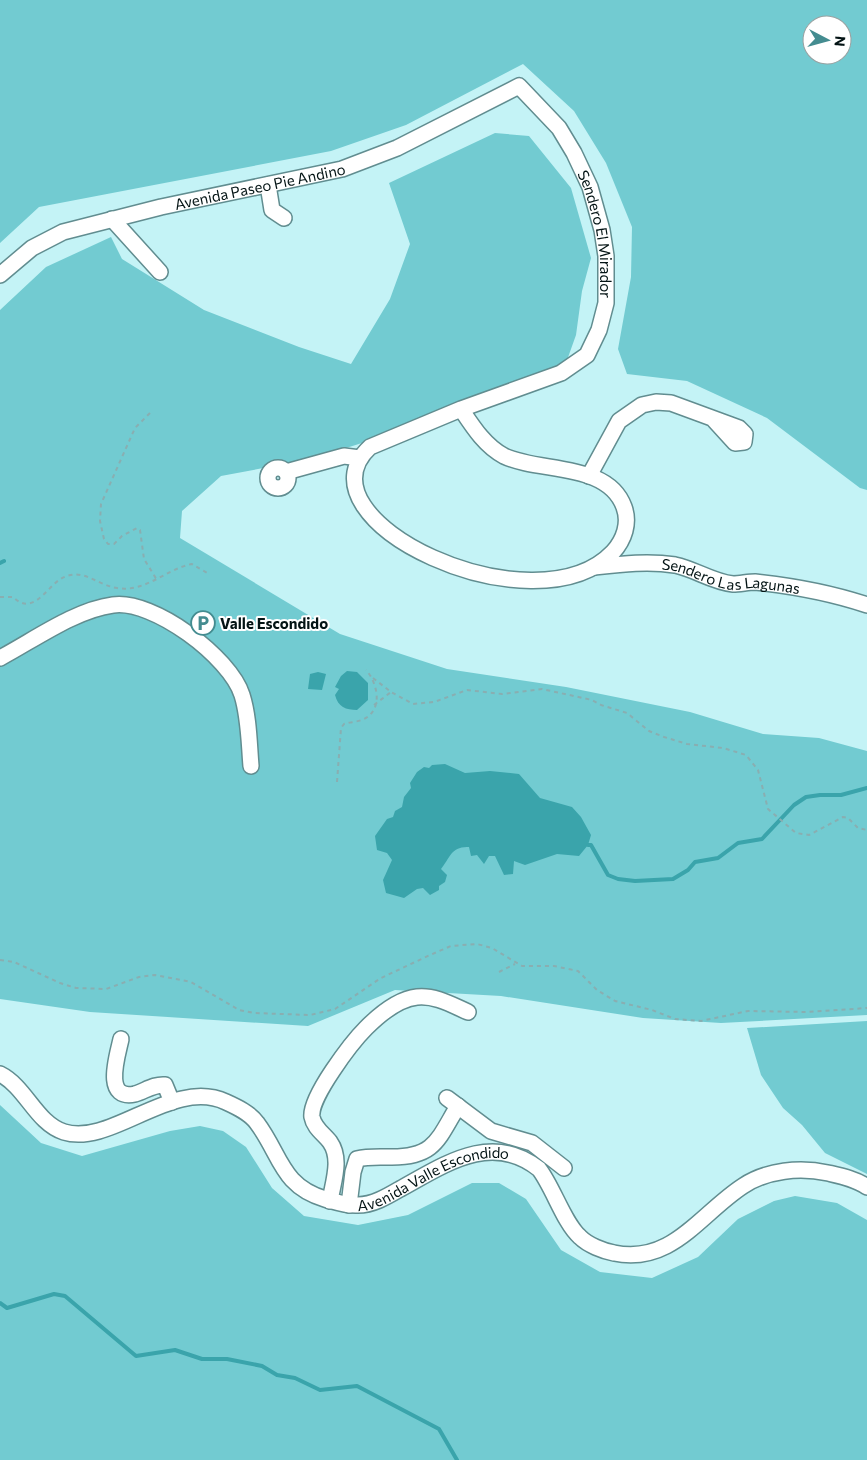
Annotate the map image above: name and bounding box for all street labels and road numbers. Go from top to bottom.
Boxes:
street label: Avenida Paseo Pie Andino [173,160,347,213]
street label: Sendero El Mirador [574,167,615,298]
street label: Sendero Las Lagunas [661,555,802,597]
street label: Avenida Valle Escondido [356,1143,511,1214]

